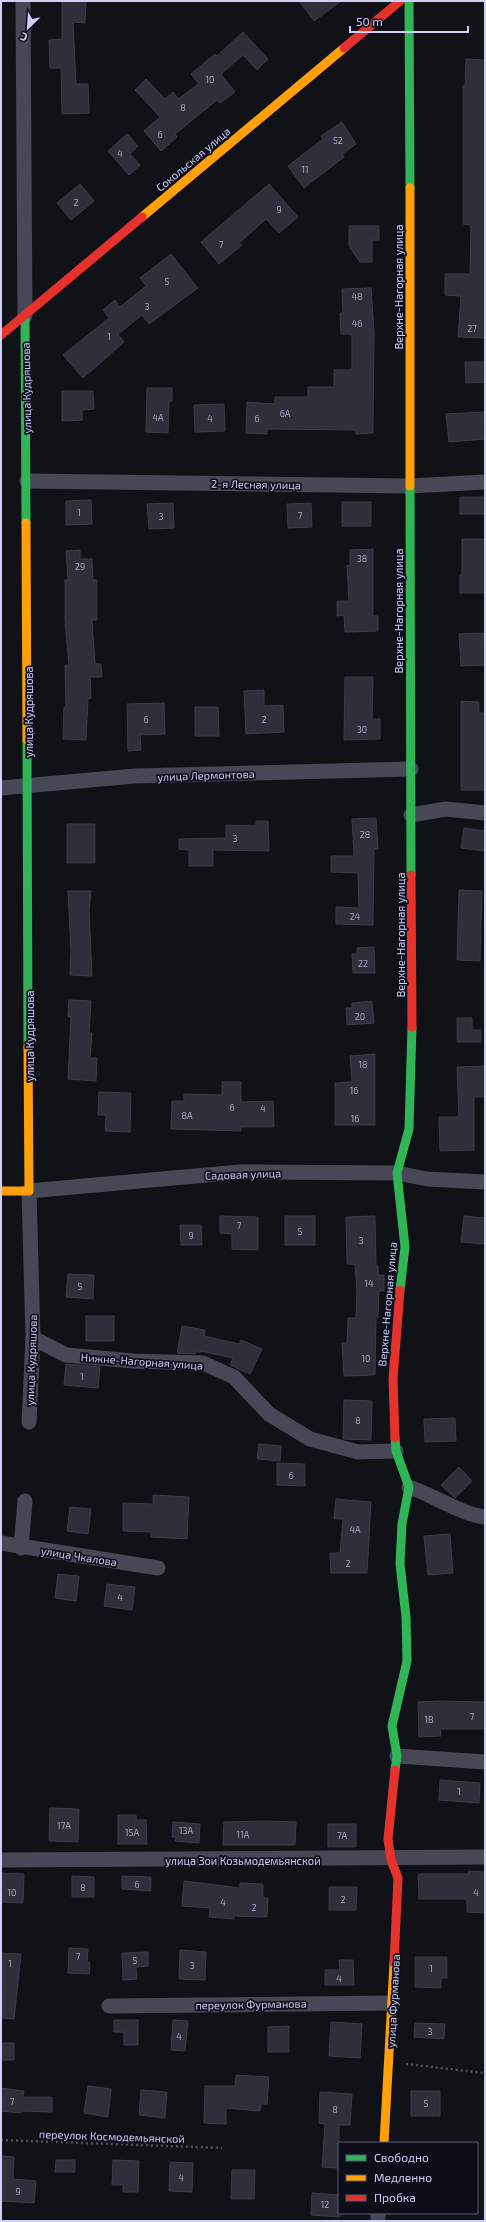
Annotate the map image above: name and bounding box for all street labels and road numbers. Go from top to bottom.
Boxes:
street label: Сокольская улица [153,124,233,195]
street label: Верхне-Нагорная улица [392,224,406,350]
street label: улица Кудряшова [19,342,34,434]
street label: 2-я Лесная улица [211,477,301,492]
street label: Верхне-Нагорная улица [392,548,406,674]
street label: улица Кудряшова [22,666,36,758]
street label: улица Лермонтова [157,767,255,784]
street label: Верхне-Нагорная улица [394,872,408,998]
street label: улица Кудряшова [23,990,37,1082]
street label: Садовая улица [205,1166,281,1183]
street label: Верхне-Нагорная улица [375,1241,400,1367]
street label: улица Кудряшова [23,1314,40,1406]
street label: Нижне-Нагорная улица [80,1350,204,1373]
street label: улица Чкалова [40,1544,118,1569]
street label: улица Зои Козьмодемьянской [165,1854,321,1868]
street label: улица Фурманова [384,1954,403,2048]
street label: переулок Фурманова [195,1997,307,2012]
street label: переулок Космодемьянской [39,2127,185,2146]

